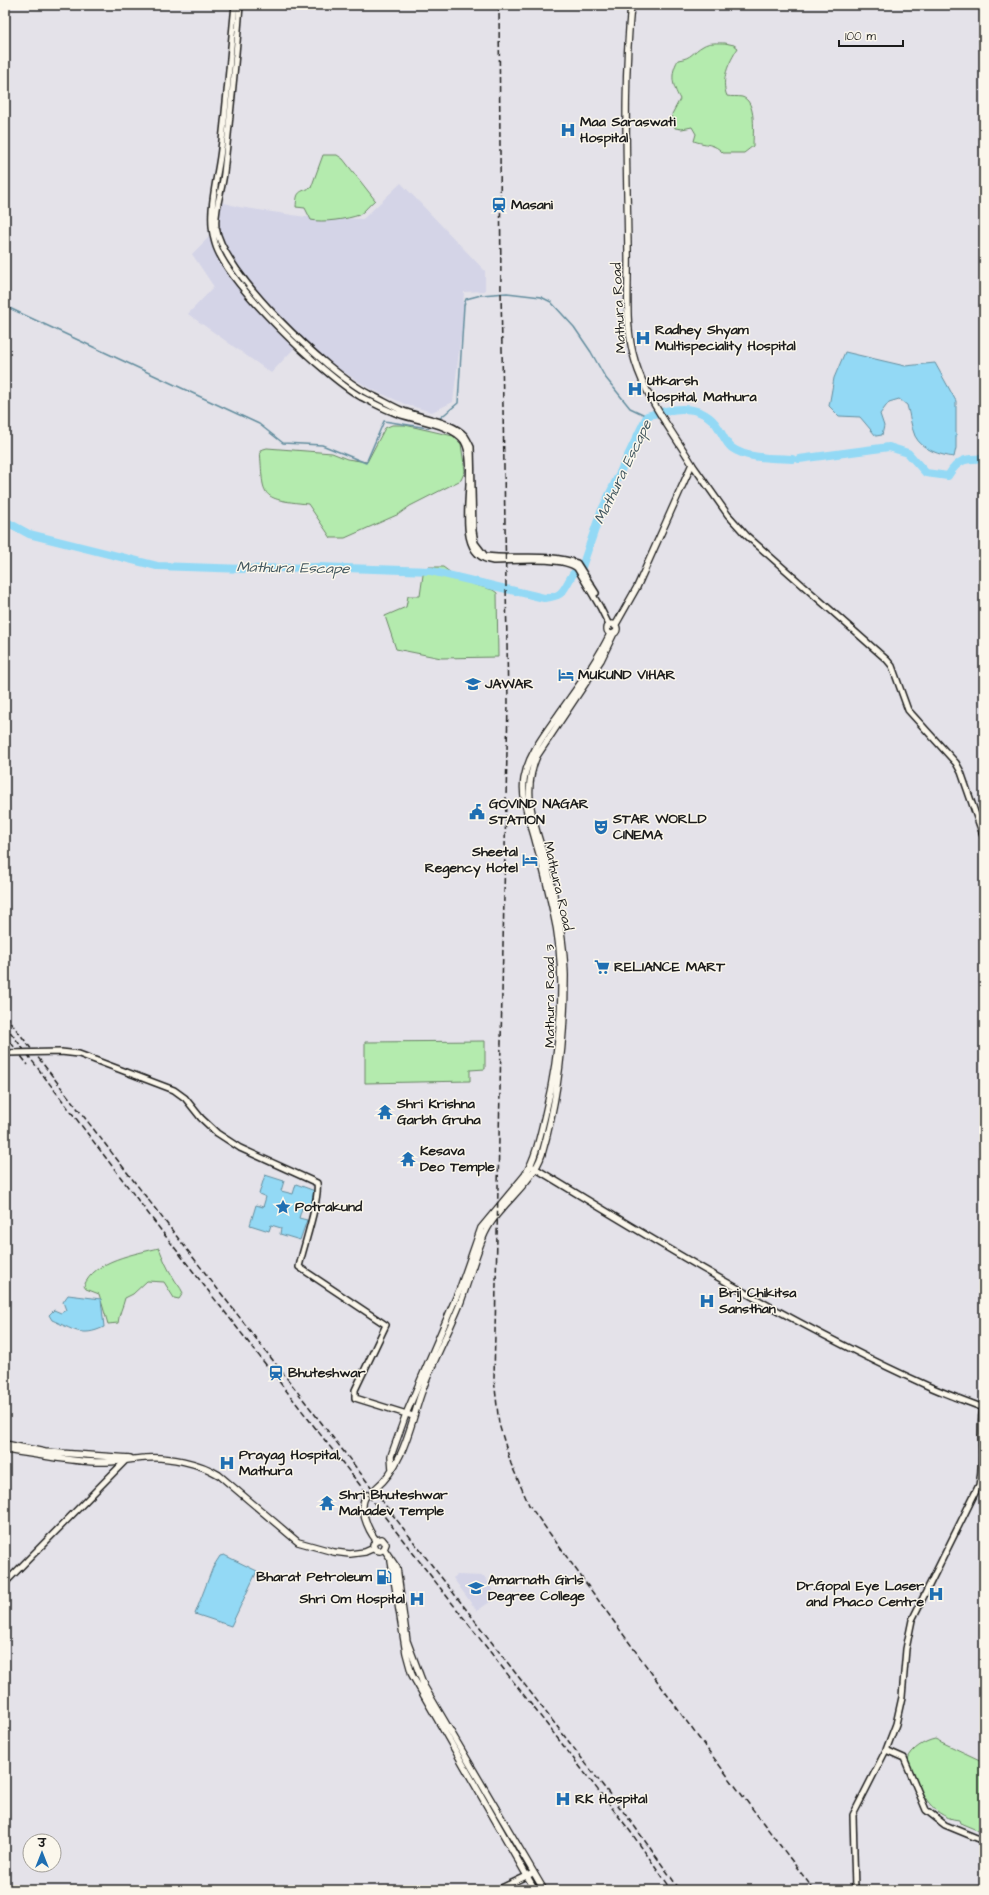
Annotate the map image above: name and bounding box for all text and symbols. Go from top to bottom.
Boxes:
scale bar [839,22,903,48]
text: 100 m [845,28,876,45]
place label: Maa Saraswati Hospital [580,112,677,148]
hospital icon: Maa Saraswati Hospital [559,121,577,139]
place label: Masani [511,195,554,215]
station icon: Masani [490,196,508,214]
street label: Mathura Road [607,262,631,354]
place label: Radhey Shyam Multispeciality Hospital [655,320,797,356]
hospital icon: Radhey Shyam Multispeciality Hospital [634,329,652,347]
place label: Utkarsh Hospital, Mathura [647,371,757,407]
hospital icon: Utkarsh Hospital, Mathura [626,380,644,398]
water label: Mathura Escape [589,416,658,527]
water label: Mathura Escape [236,557,351,580]
place label: MUKUND VIHAR [578,665,676,685]
hotel icon: MUKUND VIHAR [557,666,575,684]
place label: JAWAR [484,674,534,694]
school or university icon: JAWAR [464,675,482,693]
place label: GOVIND NAGAR STATION [488,794,589,830]
public building icon: GOVIND NAGAR STATION [468,803,486,821]
place label: STAR WORLD CINEMA [612,809,707,845]
theatre icon: STAR WORLD CINEMA [592,818,610,836]
street label: Mathura Road [538,839,578,933]
place label: Sheetal Regency Hotel [425,842,519,879]
hotel icon: Sheetal Regency Hotel [521,851,539,869]
street label: Mathura Road 3 [540,944,560,1048]
place label: RELIANCE MART [614,957,725,977]
supermarket icon: RELIANCE MART [593,958,611,976]
place label: Shri Krishna Garbh Gruha [396,1094,481,1130]
temple icon: Shri Krishna Garbh Gruha [376,1103,394,1121]
place label: Kesava Deo Temple [420,1141,495,1177]
temple icon: Kesava Deo Temple [399,1150,417,1168]
place label: Potrakund [295,1197,363,1217]
place icon: Potrakund [274,1198,292,1216]
place label: Brij Chikitsa Sansthan [718,1283,797,1319]
hospital icon: Brij Chikitsa Sansthan [698,1292,716,1310]
place label: Bhuteshwar [288,1363,366,1383]
station icon: Bhuteshwar [267,1364,285,1382]
place label: Prayag Hospital, Mathura [239,1445,341,1481]
hospital icon: Prayag Hospital, Mathura [218,1454,236,1472]
place label: Shri Bhuteshwar Mahadev Temple [338,1485,448,1521]
temple icon: Shri Bhuteshwar Mahadev Temple [318,1494,336,1512]
place label: Bharat Petroleum [256,1567,373,1587]
fuel station icon: Bharat Petroleum [375,1568,393,1586]
place label: Amarnath Girls Degree College [488,1570,585,1607]
place label: Dr.Gopal Eye Laser and Phaco Centre [797,1576,924,1612]
school or university icon: Amarnath Girls Degree College [467,1579,485,1597]
hospital icon: Dr.Gopal Eye Laser and Phaco Centre [927,1585,945,1603]
place label: Shri Om Hospital [298,1589,406,1609]
hospital icon: Shri Om Hospital [408,1590,426,1608]
place label: RK Hospital [575,1789,648,1809]
hospital icon: RK Hospital [554,1790,572,1808]
north arrow [22,1833,62,1873]
text: उ [37,1836,47,1851]

